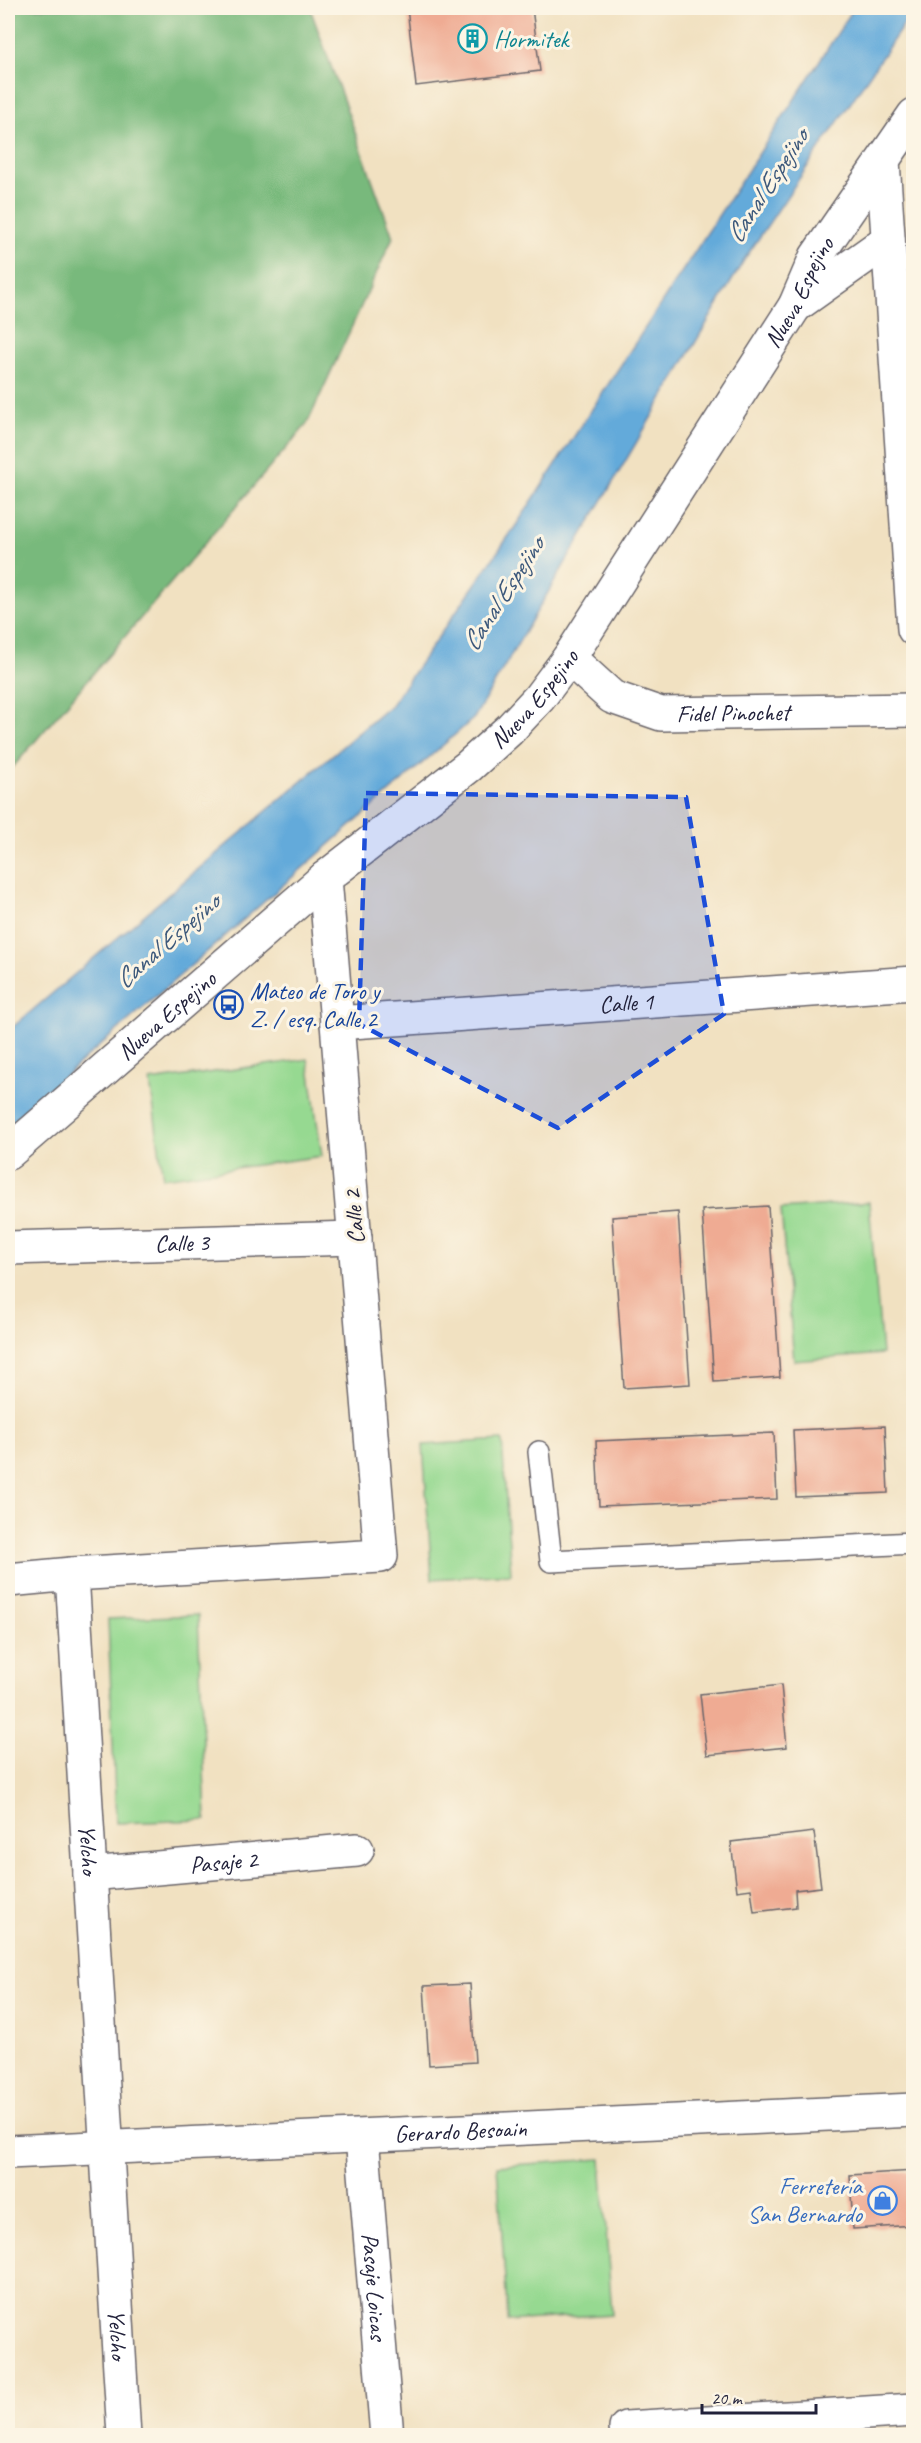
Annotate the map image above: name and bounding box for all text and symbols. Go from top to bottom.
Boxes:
building icon: Hormitek [457,23,489,55]
place label: Hormitek [494,24,571,54]
water label: Canal Espejino [718,119,818,249]
street label: Nueva Espejino [757,230,841,353]
water label: Canal Espejino [454,527,554,657]
street label: Nueva Espejino [484,643,586,755]
street label: Fidel Pinochet [676,697,793,729]
water label: Canal Espejino [108,883,230,996]
street label: Nueva Espejino [111,963,223,1066]
place label: Mateo de Toro y Z. / esq. Calle 2 [250,976,381,1034]
street label: Calle 1 [598,986,656,1020]
bus stop icon: Mateo de Toro y Z. / esq. Calle 2 [213,989,245,1021]
street label: Calle 2 [336,1186,371,1245]
street label: Calle 3 [154,1227,212,1259]
street label: Yelcho [72,1823,105,1878]
street label: Pasaje 2 [188,1844,261,1880]
street label: Gerardo Besoain [394,2113,527,2149]
place label: Ferretería San Bernardo [748,2171,864,2229]
shop icon: Ferretería San Bernardo [867,2184,899,2216]
street label: Pasaje Loicas [355,2232,394,2344]
street label: Yelcho [101,2308,135,2363]
scale bar [702,2377,816,2415]
text: 20 m [711,2387,744,2409]

